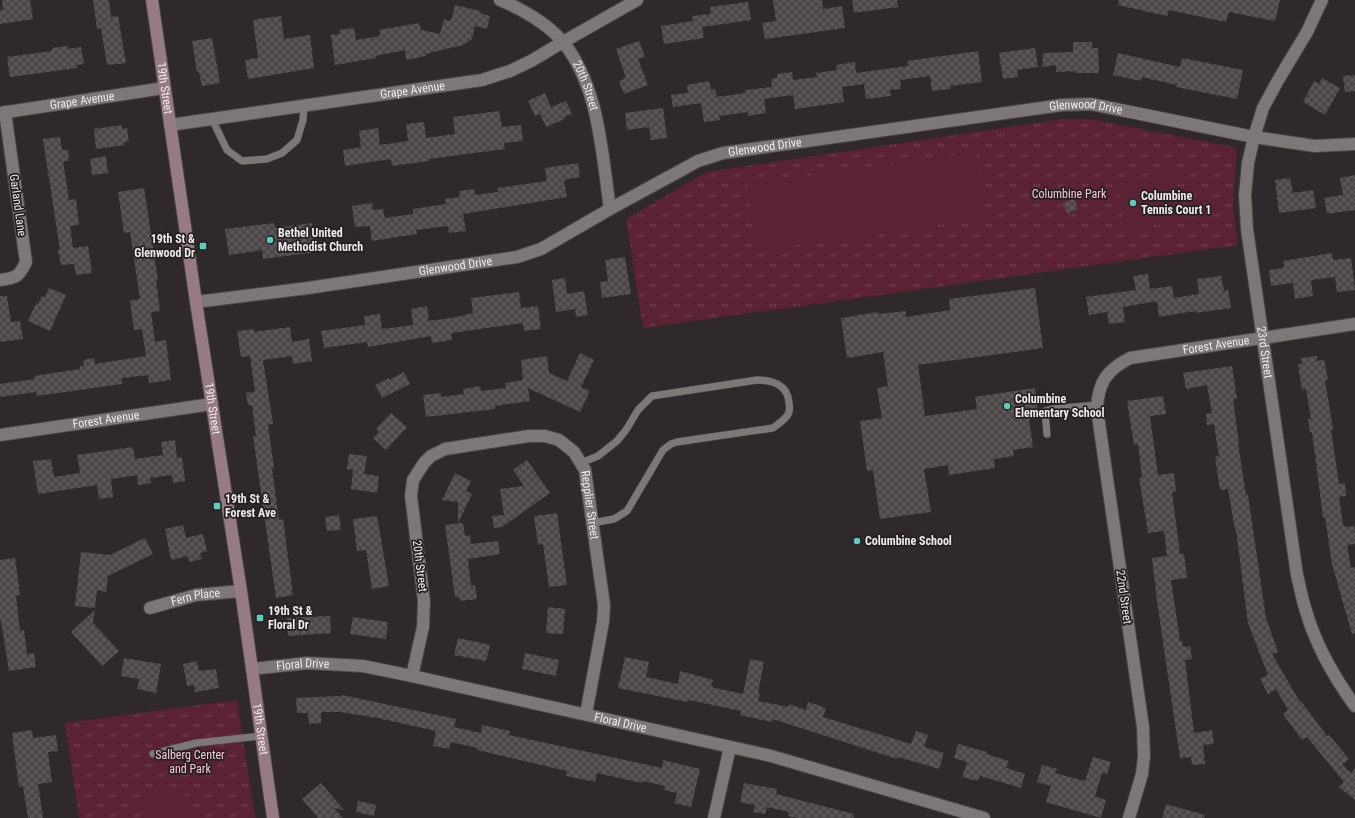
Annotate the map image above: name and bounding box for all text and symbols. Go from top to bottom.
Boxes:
street label: 20th Street [570,58,601,112]
street label: 19th Street [154,61,176,115]
street label: Grape Avenue [379,78,446,102]
street label: Grape Avenue [49,89,116,112]
street label: Glenwood Drive [1048,97,1124,117]
street label: Glenwood Drive [727,135,803,159]
street label: Garland Lane [7,173,29,237]
park label: Columbine Park [1032,187,1107,201]
place label: Columbine Tennis Court 1 [1141,189,1211,217]
marker: Columbine Tennis Court 1 [1128,198,1138,208]
place label: Bethel United Methodist Church [278,226,363,254]
place label: 19th St & Glenwood Dr [134,232,195,260]
marker: Bethel United Methodist Church [265,235,275,245]
marker: 19th St & Glenwood Dr [198,241,208,251]
street label: Glenwood Drive [418,254,493,278]
street label: 23rd Street [1254,325,1276,380]
street label: Forest Avenue [1182,333,1251,357]
street label: 19th Street [202,382,224,436]
place label: Columbine Elementary School [1015,392,1105,420]
marker: Columbine Elementary School [1002,401,1012,411]
street label: Forest Avenue [72,408,141,431]
street label: Repplier Street [578,469,602,541]
place label: 19th St & Forest Ave [225,492,276,520]
marker: 19th St & Forest Ave [212,501,222,511]
place label: Columbine School [865,534,952,548]
marker: Columbine School [852,536,862,546]
street label: 20th Street [410,539,430,593]
street label: 22nd Street [1113,569,1135,625]
street label: Fern Place [169,586,221,609]
place label: 19th St & Floral Dr [268,604,312,632]
marker: 19th St & Floral Dr [255,613,265,623]
street label: Floral Drive [275,656,330,673]
street label: 19th Street [250,702,271,756]
street label: Floral Drive [593,710,648,735]
park label: Salberg Center and Park [155,748,225,776]

